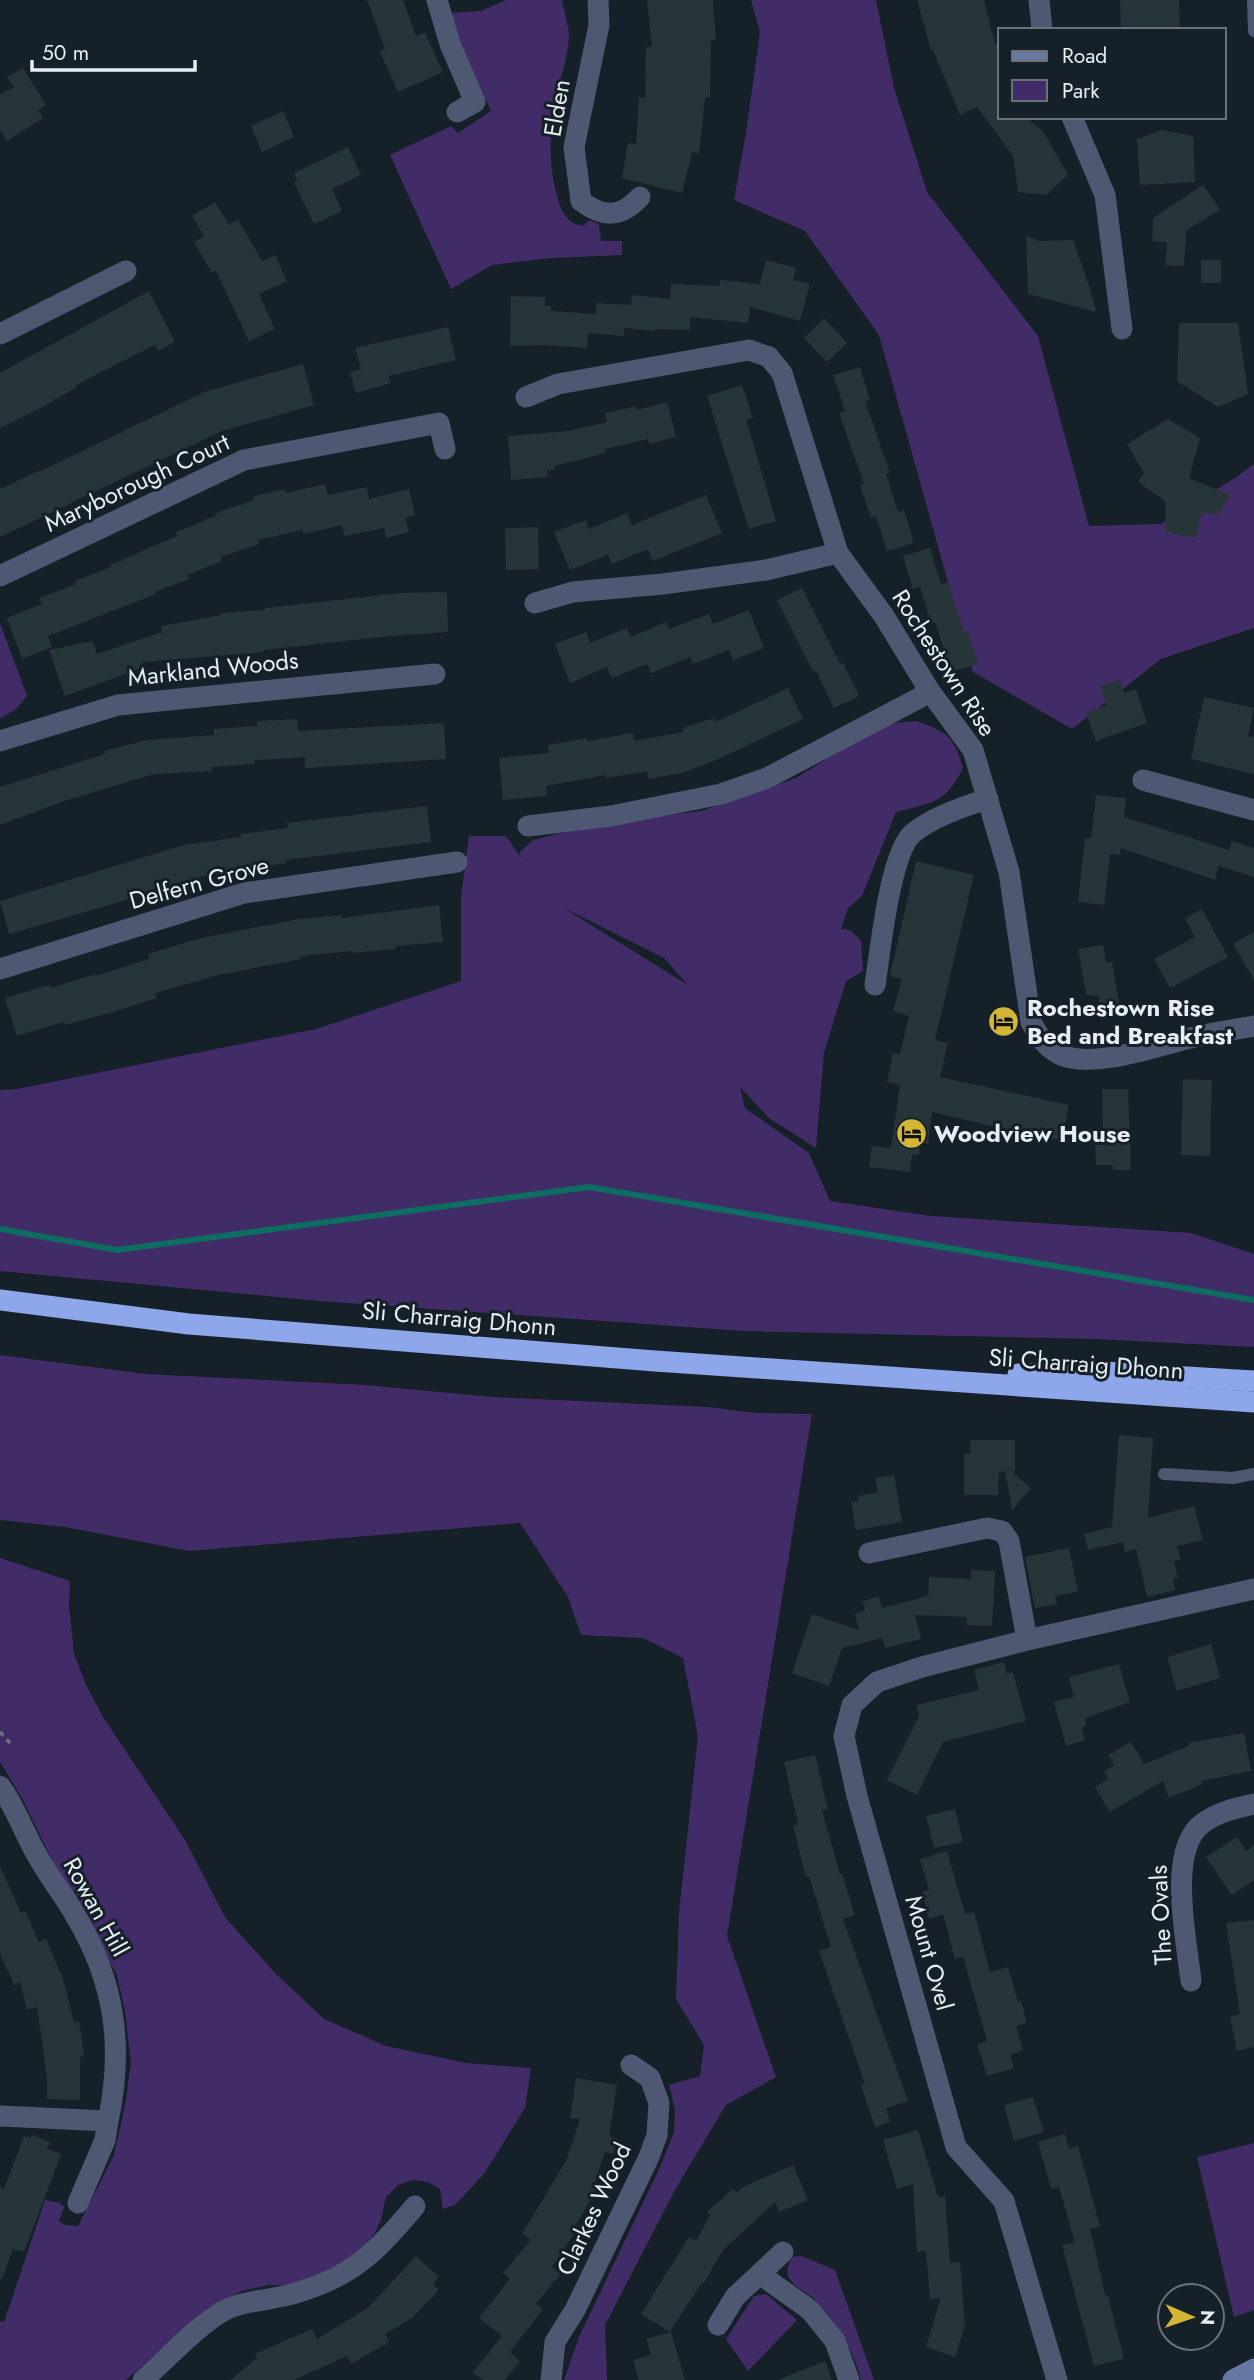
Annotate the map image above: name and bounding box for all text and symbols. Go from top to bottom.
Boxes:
scale bar [32,28,194,72]
legend [998,28,1226,119]
text: 50 m [42,38,89,68]
text: Road [1062,41,1107,71]
text: Park [1062,76,1100,106]
street label: Elden [534,77,579,139]
street label: Maryborough Court [39,424,235,541]
street label: Rochestown Rise [884,582,1005,743]
street label: Markland Woods [126,642,300,695]
street label: Delfern Grove [125,847,273,918]
place label: Rochestown Rise Bed and Breakfast [1027,990,1234,1053]
hotel icon: Rochestown Rise Bed and Breakfast [987,1005,1021,1039]
place label: Woodview House [934,1116,1130,1151]
hotel icon: Woodview House [894,1117,928,1151]
street label: Sli Charraig Dhonn [360,1293,558,1344]
street label: Sli Charraig Dhonn [988,1339,1185,1388]
street label: Rowan Hill [55,1851,138,1963]
street label: The Ovals [1140,1864,1181,1966]
street label: Mount Ovel [896,1891,963,2014]
street label: Clarkes Wood [547,2137,640,2281]
north arrow [1156,2282,1226,2352]
text: N [1194,2310,1221,2326]

